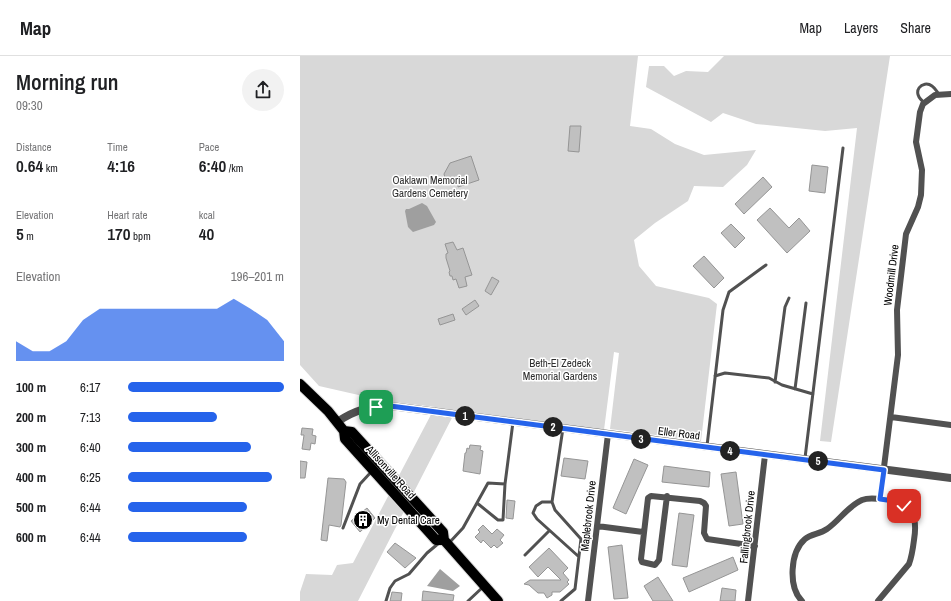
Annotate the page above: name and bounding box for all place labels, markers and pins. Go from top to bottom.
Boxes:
pin [359,390,393,424]
pin: 1 [455,406,475,426]
pin: 2 [543,417,563,437]
pin: 3 [631,429,651,449]
pin: 4 [720,441,740,461]
pin: 5 [808,451,828,471]
pin [887,489,921,523]
building icon: My Dental Care [352,509,374,531]
place label: My Dental Care [377,513,440,527]

